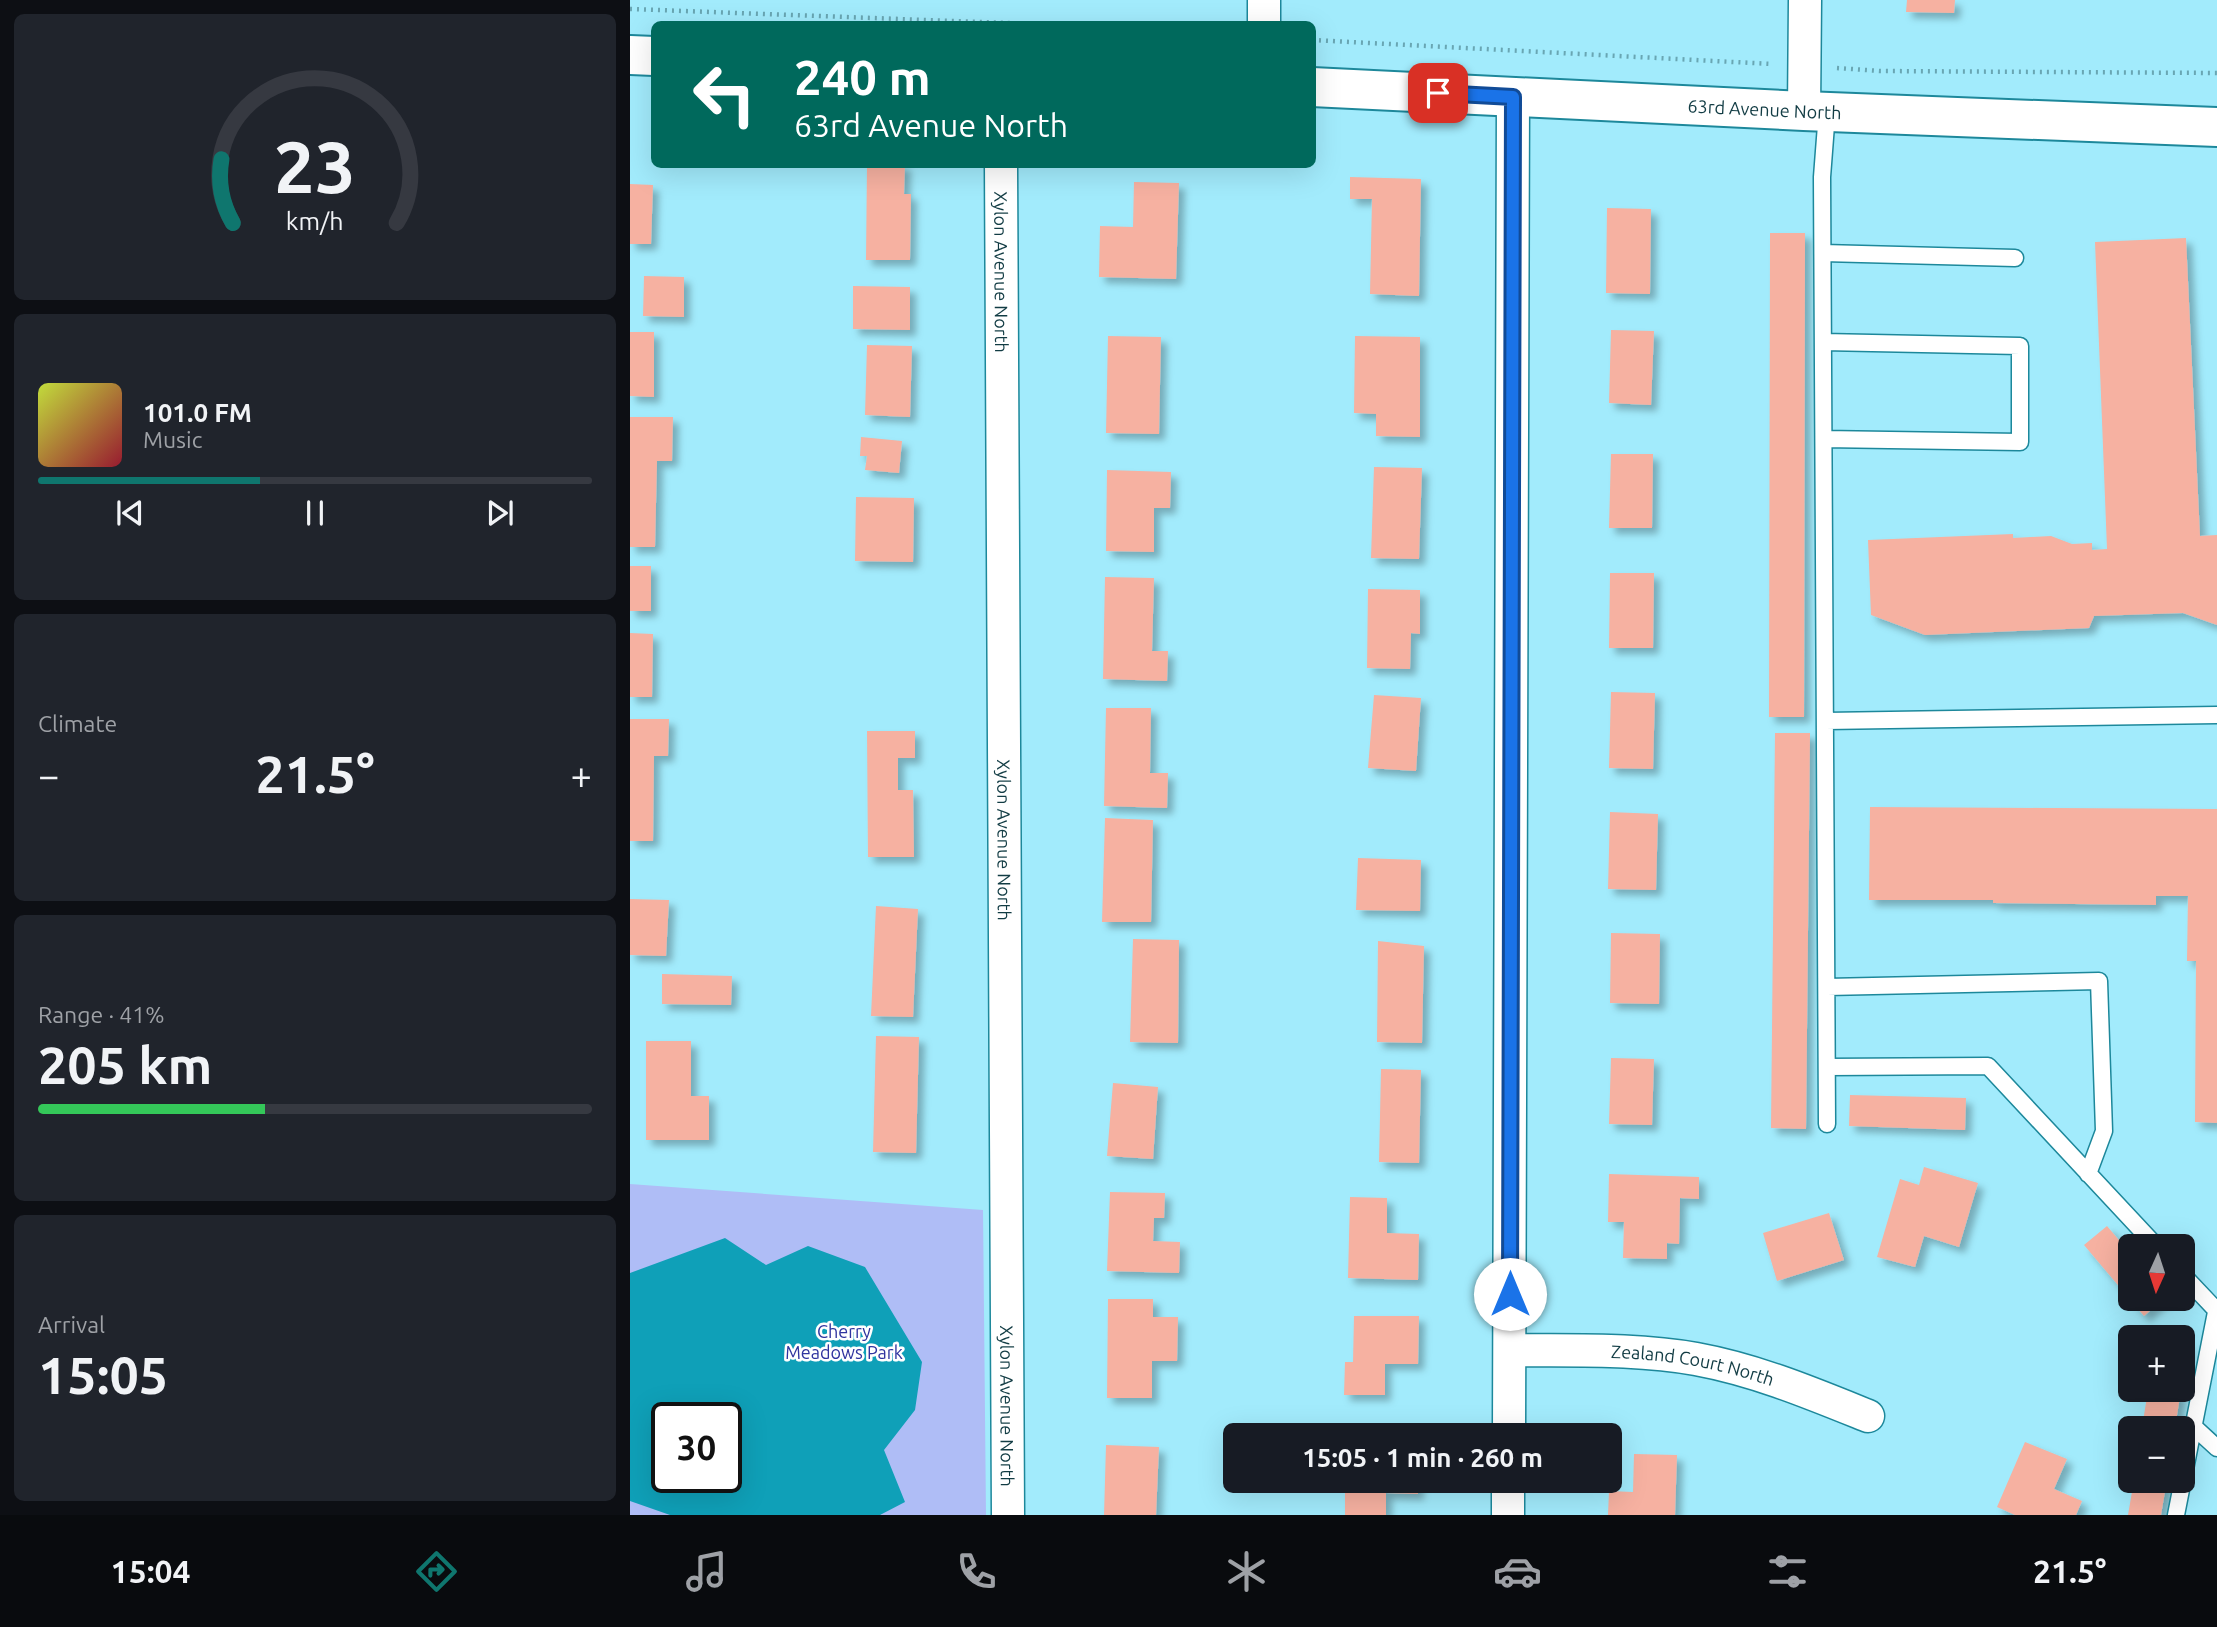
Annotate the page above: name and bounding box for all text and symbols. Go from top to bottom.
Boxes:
icon: left [679,49,770,140]
text: 240 m [794,49,931,104]
pin [1408,63,1468,123]
icon: arrive [1419,74,1457,112]
street label: 63rd Avenue North [1687,95,1842,122]
text: 63rd Avenue North [794,107,1068,143]
text: 23 [274,125,356,207]
street label: Xylon Avenue North [991,191,1012,353]
text: km/h [286,207,344,235]
text: 101.0 FM [143,398,252,427]
text: Music [143,427,202,452]
icon: previous [111,494,149,532]
icon: pause [296,494,334,532]
icon: next [481,494,519,532]
text: Climate [38,711,117,736]
text: 21.5° [255,745,375,803]
text: − [38,754,59,796]
text: + [571,754,592,796]
street label: Xylon Avenue North [994,759,1015,921]
text: Range · 41% [38,1002,165,1027]
text: 205 km [38,1036,212,1094]
north arrow [2118,1234,2194,1311]
map controls [2118,1234,2195,1493]
position arrow [1473,1257,1547,1331]
text: Arrival [38,1312,105,1337]
park label: Cherry Meadows Park [785,1321,903,1362]
street label: Xylon Avenue North [997,1325,1018,1487]
button: + [2118,1325,2195,1402]
street label: Zealand Court North [1611,1341,1777,1389]
text: 15:05 [38,1346,168,1404]
speed limit sign: 30 [651,1402,742,1493]
button: − [2118,1416,2195,1493]
text: 15:05 · 1 min · 260 m [1302,1443,1543,1472]
icon: directions [412,1547,461,1596]
icon: music [682,1547,731,1596]
icon: phone [952,1547,1001,1596]
icon: climate [1222,1547,1271,1596]
icon: car [1493,1547,1542,1596]
icon: filters [1763,1547,1812,1596]
text: 15:04 [111,1553,191,1589]
text: 21.5° [2033,1553,2106,1589]

